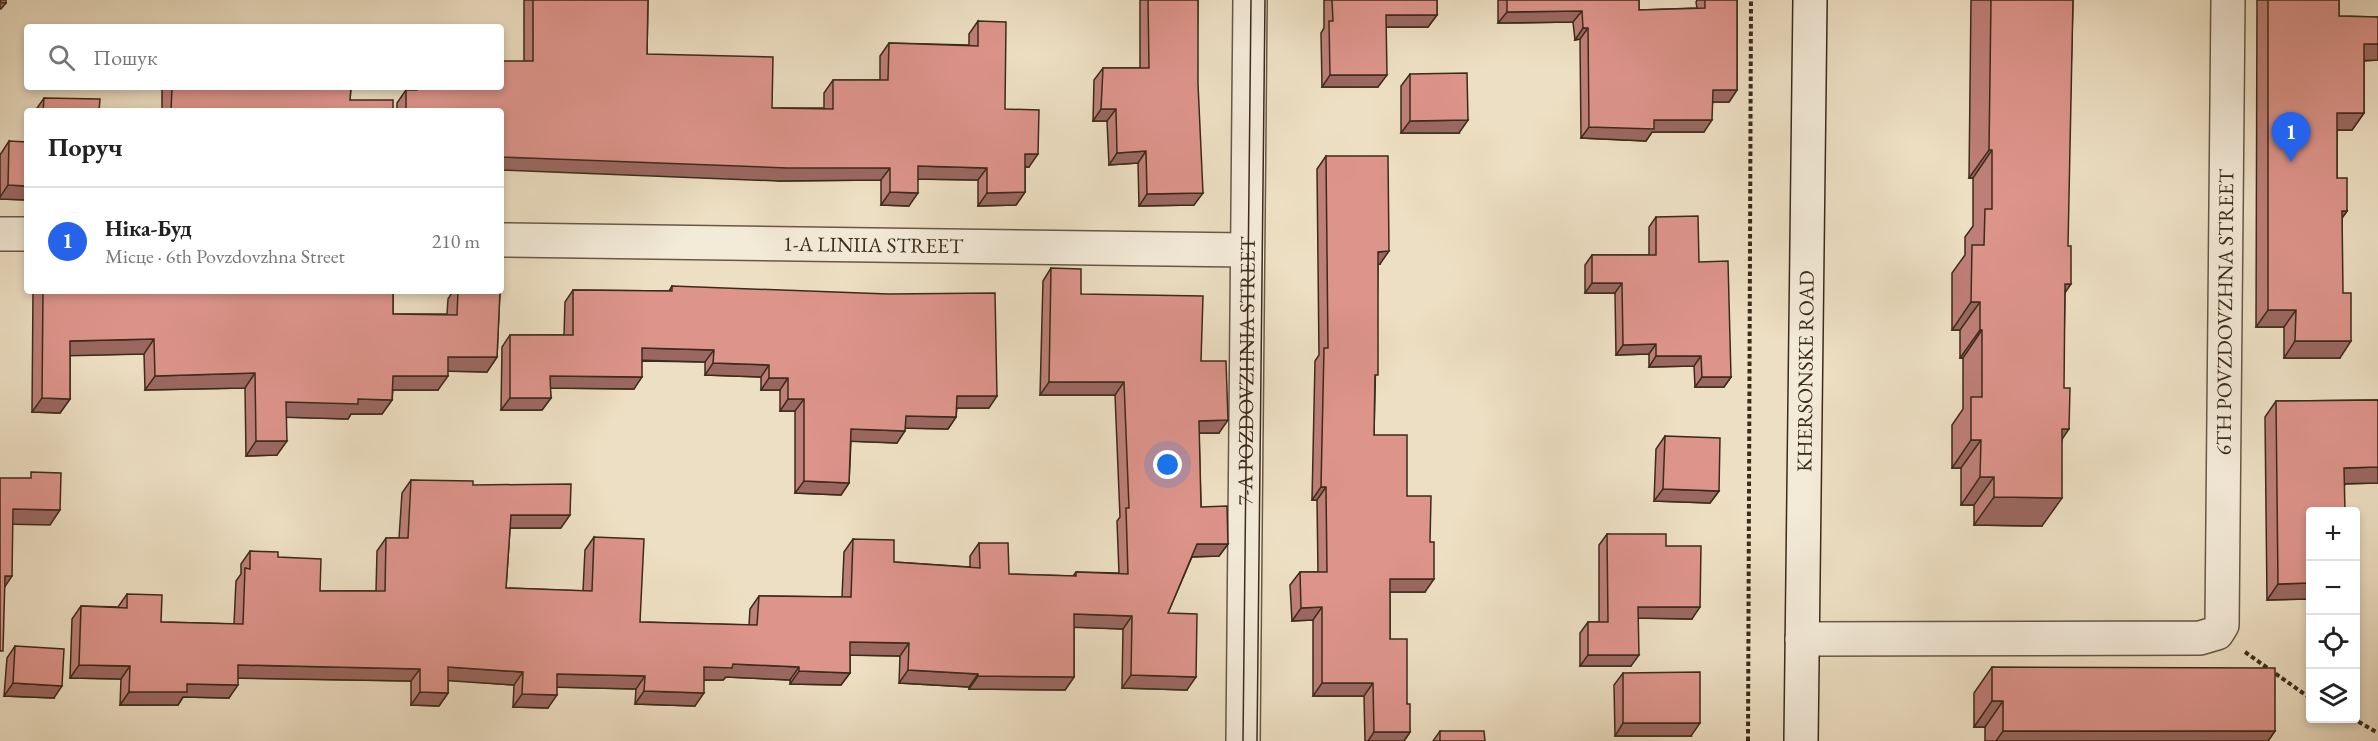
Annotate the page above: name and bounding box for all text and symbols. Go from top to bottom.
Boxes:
search box [24,24,504,90]
icon: search [45,41,78,74]
text: Пошук [93,43,157,72]
pin: 1 [2272,112,2310,162]
text: Поруч [48,130,123,164]
street label: 6TH POVZDOVZHNA STREET [2210,168,2239,455]
text: Ніка-Буд [105,214,192,243]
text: 1 [62,228,73,254]
text: 210 m [432,228,480,254]
street label: 1-A LINIIA STREET [783,230,964,259]
street label: 7-A POZDOVZHNIA STREET [1231,235,1261,506]
text: Місце · 6th Povzdovzhna Street [105,243,345,269]
street label: KHERSONSKE ROAD [1790,270,1820,472]
your location [1153,450,1182,479]
map controls [2306,507,2360,723]
button: + [2306,507,2360,561]
button: − [2306,561,2360,615]
button: locate [2306,615,2360,669]
button: layers [2306,669,2360,723]

